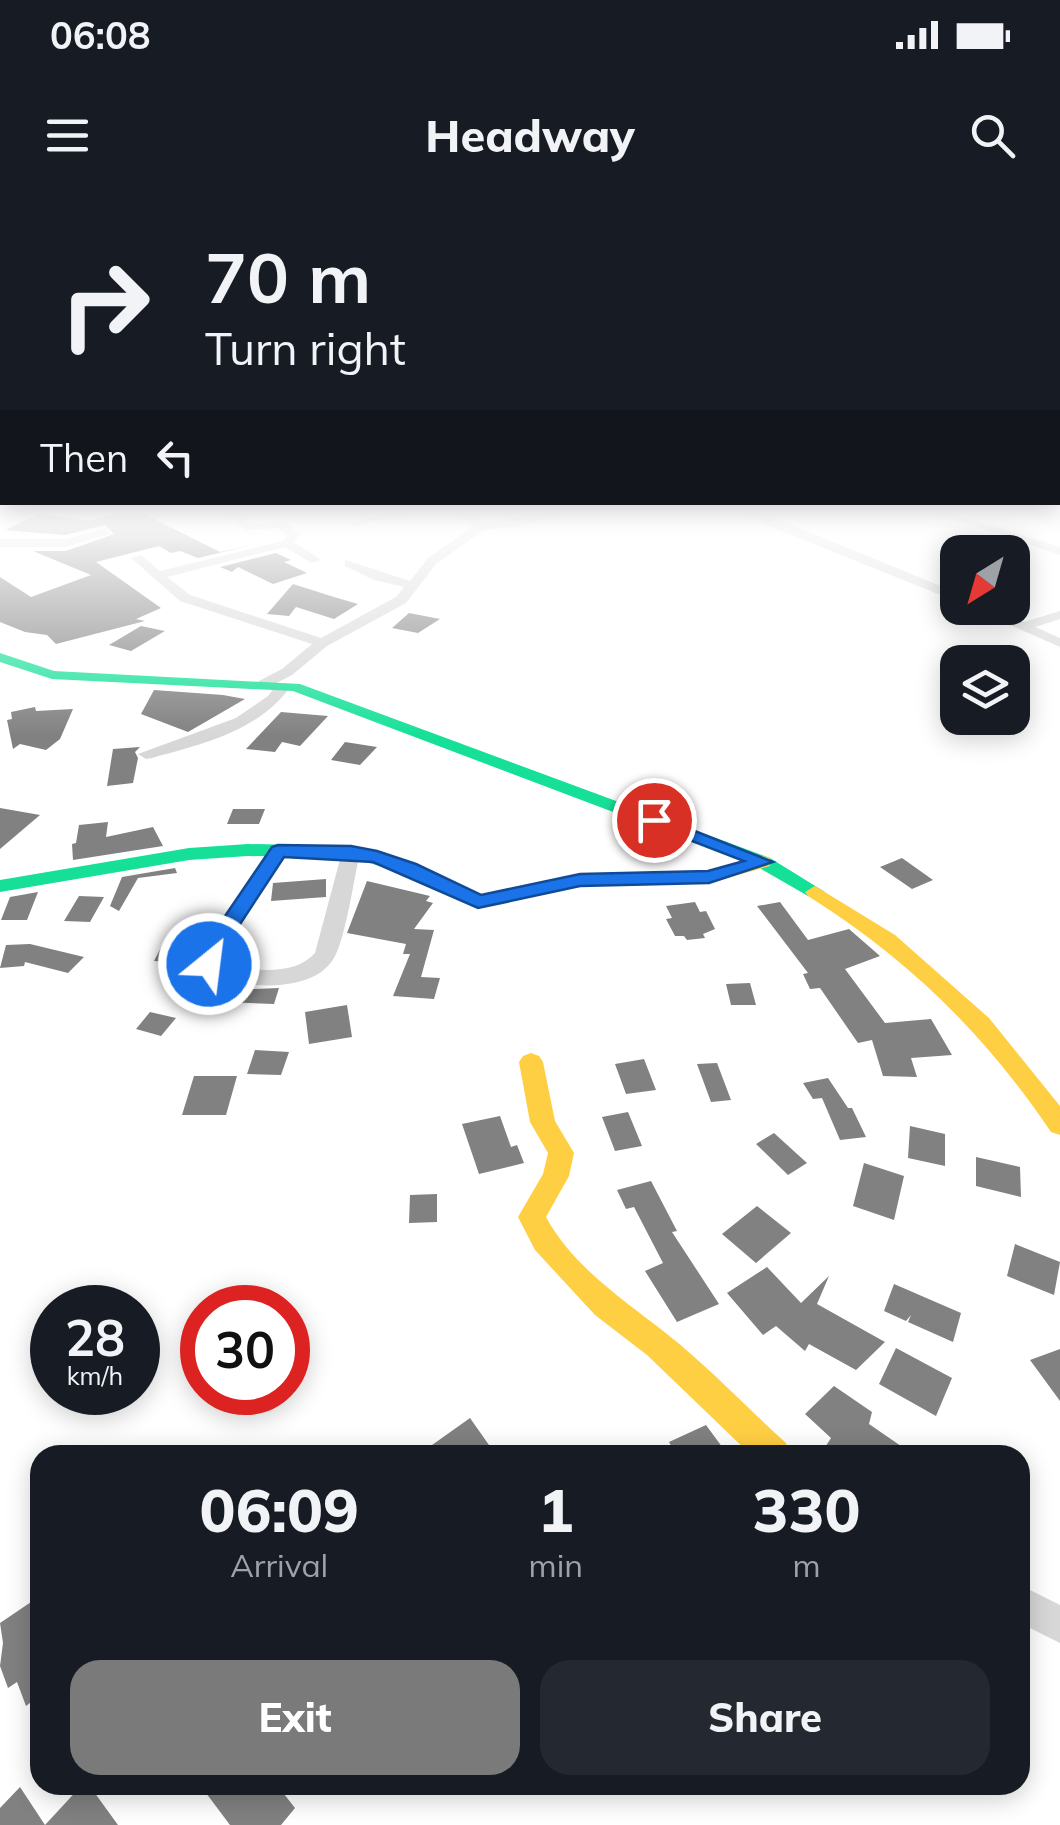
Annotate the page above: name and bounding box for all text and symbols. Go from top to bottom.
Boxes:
text: 06:08 [50,11,151,59]
text: Headway [425,107,635,163]
icon: menu [40,108,95,163]
icon: search [965,108,1020,163]
text: 70 m [205,233,371,321]
icon: right [40,240,170,370]
text: Turn right [205,320,406,376]
icon: left [148,430,203,485]
text: Then [40,434,128,482]
north arrow [940,535,1030,625]
map controls [940,535,1030,735]
button: layers [940,645,1030,735]
pin [612,778,697,863]
icon: arrive [627,793,682,848]
position arrow [157,912,261,1016]
speed limit sign: 30 [180,1285,310,1415]
text: 28 [65,1306,125,1369]
text: km/h [67,1360,123,1391]
text: 06:09 [199,1472,359,1547]
text: 1 [538,1472,574,1547]
text: 330 [752,1472,860,1547]
text: Arrival [230,1545,328,1585]
text: min [529,1545,583,1585]
text: m [792,1545,821,1585]
button: Exit [70,1660,520,1775]
button: Share [540,1660,990,1775]

